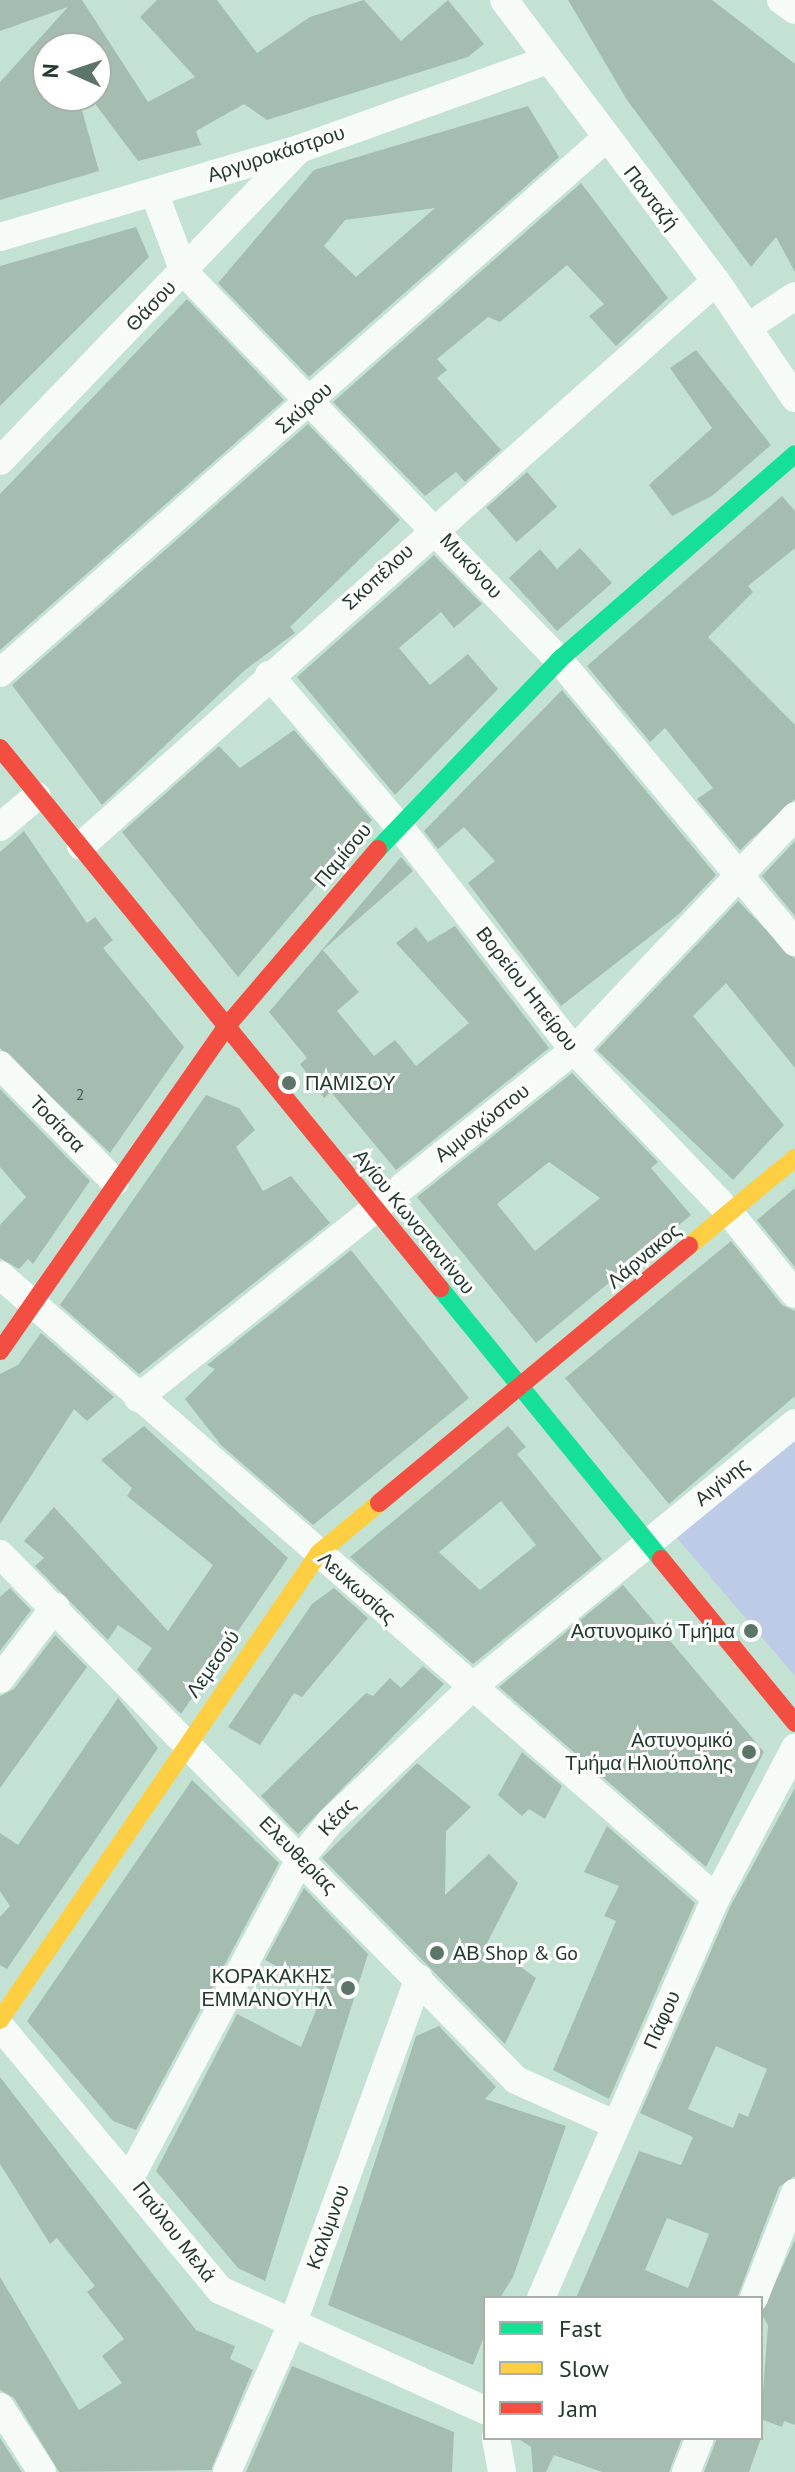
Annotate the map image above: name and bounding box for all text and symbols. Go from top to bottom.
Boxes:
north arrow [32,32,112,112]
text: N [36,63,64,79]
street label: Αργυροκάστρου [204,120,348,188]
street label: Πανταζή [619,161,683,235]
street label: Θάσου [121,276,181,336]
street label: Σκύρου [271,377,337,439]
street label: Μυκόνου [435,528,507,604]
street label: Σκοπέλου [338,539,418,615]
street label: Παμίσου [309,818,377,892]
street label: Βορείου Ηπείρου [471,922,583,1056]
place label: ΠΑΜΙΣΟΥ [305,1071,396,1095]
marker: ΠΑΜΙΣΟΥ [280,1074,298,1092]
street label: Αμμοχώστου [430,1079,534,1167]
house number: 2 [76,1084,84,1104]
street label: Τοσίτσα [24,1091,90,1157]
street label: Αγίου Κωνσταντίνου [348,1145,480,1299]
street label: Λάρνακος [602,1218,686,1294]
street label: Αιγίνης [690,1453,754,1511]
street label: Λευκωσίας [313,1547,401,1629]
place label: Αστυνομικό Τμήμα [571,1619,735,1643]
marker: Αστυνομικό Τμήμα [742,1622,760,1640]
street label: Λεμεσού [181,1626,245,1702]
place label: Αστυνομικό Τμήμα Ηλιούπολης [565,1728,733,1775]
marker: Αστυνομικό Τμήμα Ηλιούπολης [740,1743,758,1761]
street label: Κέας [313,1793,361,1841]
street label: Ελευθερίας [254,1811,342,1899]
place label: ΑΒ Shop & Go [453,1941,578,1965]
marker: ΑΒ Shop & Go [428,1944,446,1962]
place label: ΚΟΡΑΚΑΚΗΣ ΕΜΜΑΝΟΥΗΛ [202,1964,332,2011]
marker: ΚΟΡΑΚΑΚΗΣ ΕΜΜΑΝΟΥΗΛ [339,1979,357,1997]
street label: Πάφου [639,1987,685,2053]
street label: Παύλου Μελά [127,2177,221,2287]
street label: Καλύμνου [302,2181,354,2273]
legend [483,2296,763,2440]
text: Fast [559,2313,602,2344]
text: Slow [559,2353,609,2384]
text: Jam [559,2393,597,2424]

